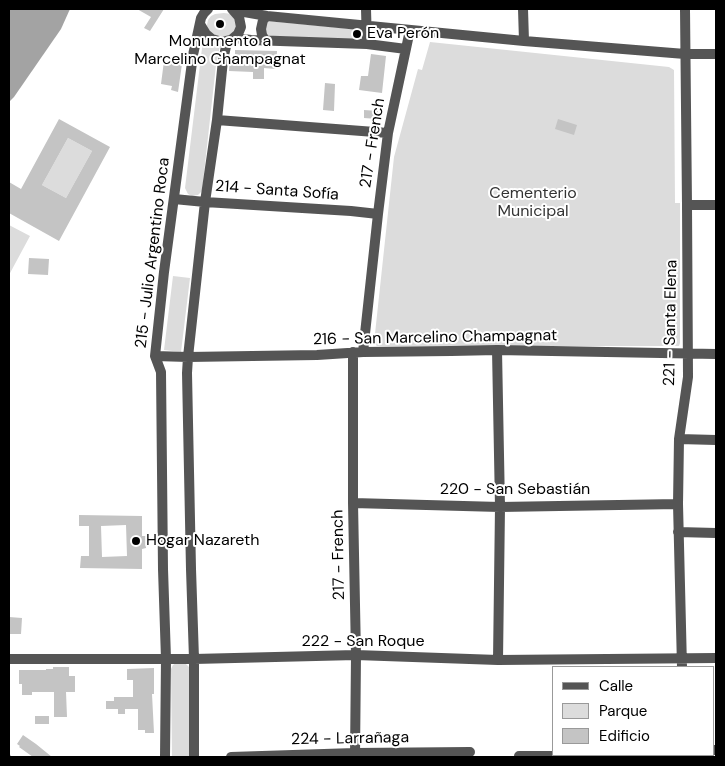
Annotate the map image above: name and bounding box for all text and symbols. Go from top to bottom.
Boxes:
marker: Monumento a Marcelino Champagnat [214,18,226,30]
place label: Eva Perón [367,24,439,44]
marker: Eva Perón [351,28,363,40]
place label: Monumento a Marcelino Champagnat [134,32,306,70]
street label: 217 - French [356,97,390,189]
street label: 215 - Julio Argentino Roca [132,156,174,350]
street label: 214 - Santa Sofía [214,177,340,205]
park label: Cementerio Municipal [489,184,577,222]
street label: 221 - Santa Elena [660,260,682,386]
street label: 216 - San Marcelino Champagnat [313,326,557,350]
street label: 220 - San Sebastián [440,480,590,500]
street label: 217 - French [329,509,349,601]
place label: Hogar Nazareth [146,531,260,551]
marker: Hogar Nazareth [130,535,142,547]
street label: 222 - San Roque [301,632,425,652]
legend [552,666,715,756]
text: Calle [599,676,633,696]
text: Parque [599,701,647,721]
text: Edificio [599,726,650,746]
street label: 224 - Larrañaga [291,728,409,750]

